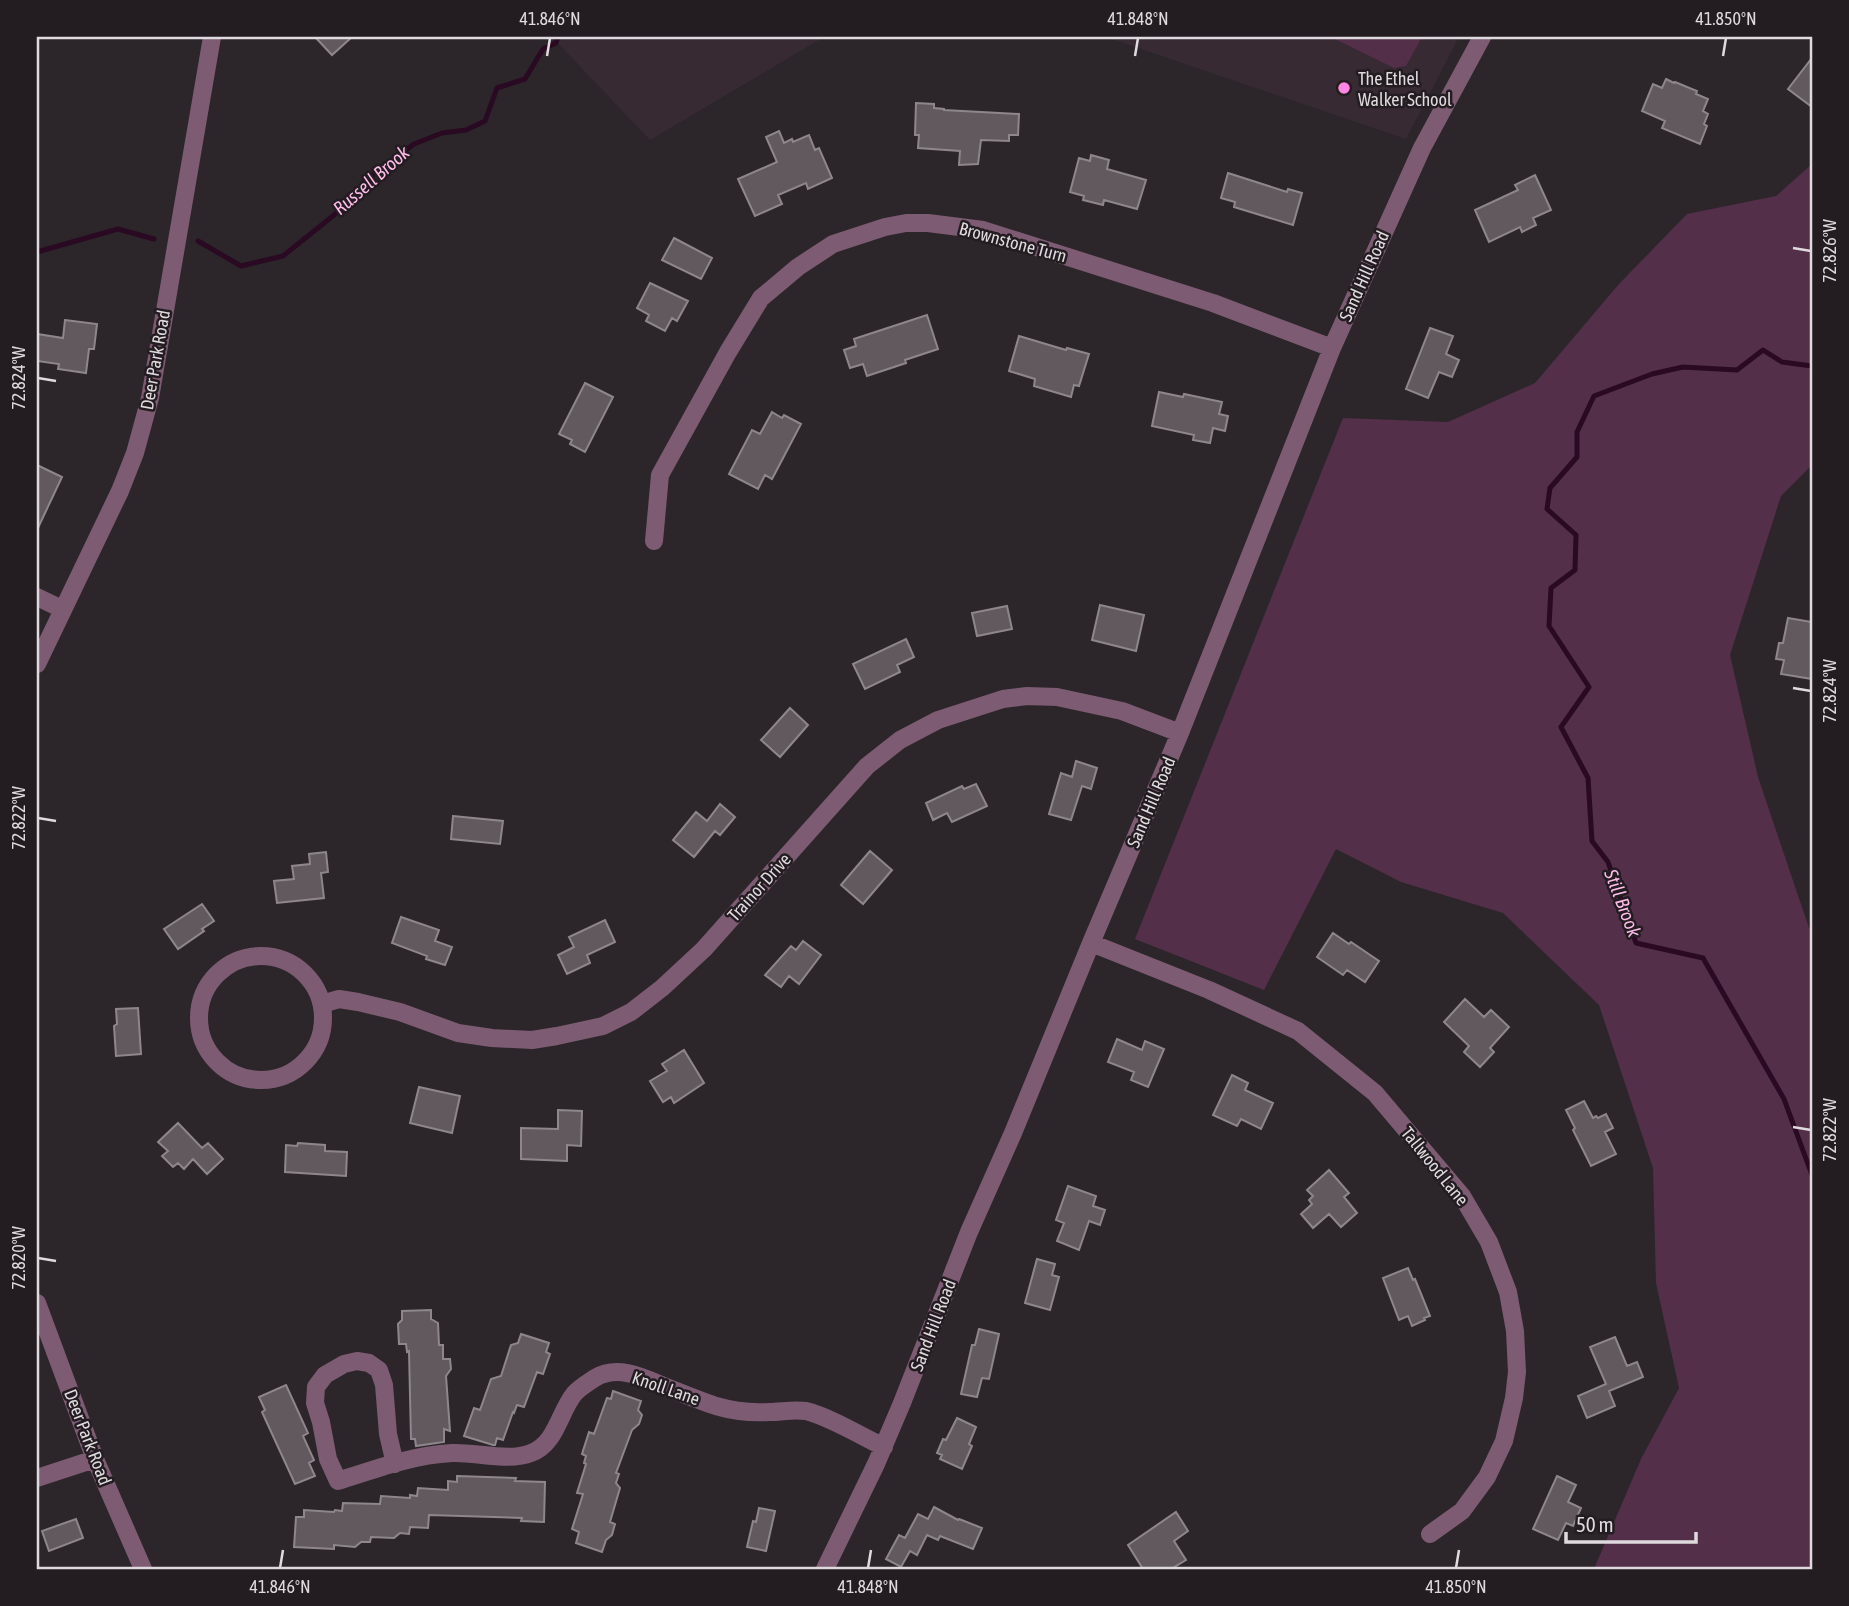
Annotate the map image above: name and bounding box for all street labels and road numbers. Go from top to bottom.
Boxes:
street label: Brownstone Turn [957,218,1069,266]
street label: Sand Hill Road [1335,228,1393,324]
street label: Deer Park Road [136,308,174,412]
street label: Sand Hill Road [1122,753,1180,851]
street label: Trainor Drive [723,849,795,925]
street label: Tallwood Lane [1397,1122,1473,1210]
street label: Sand Hill Road [906,1276,960,1374]
street label: Knoll Lane [629,1367,703,1409]
street label: Deer Park Road [60,1386,116,1488]

